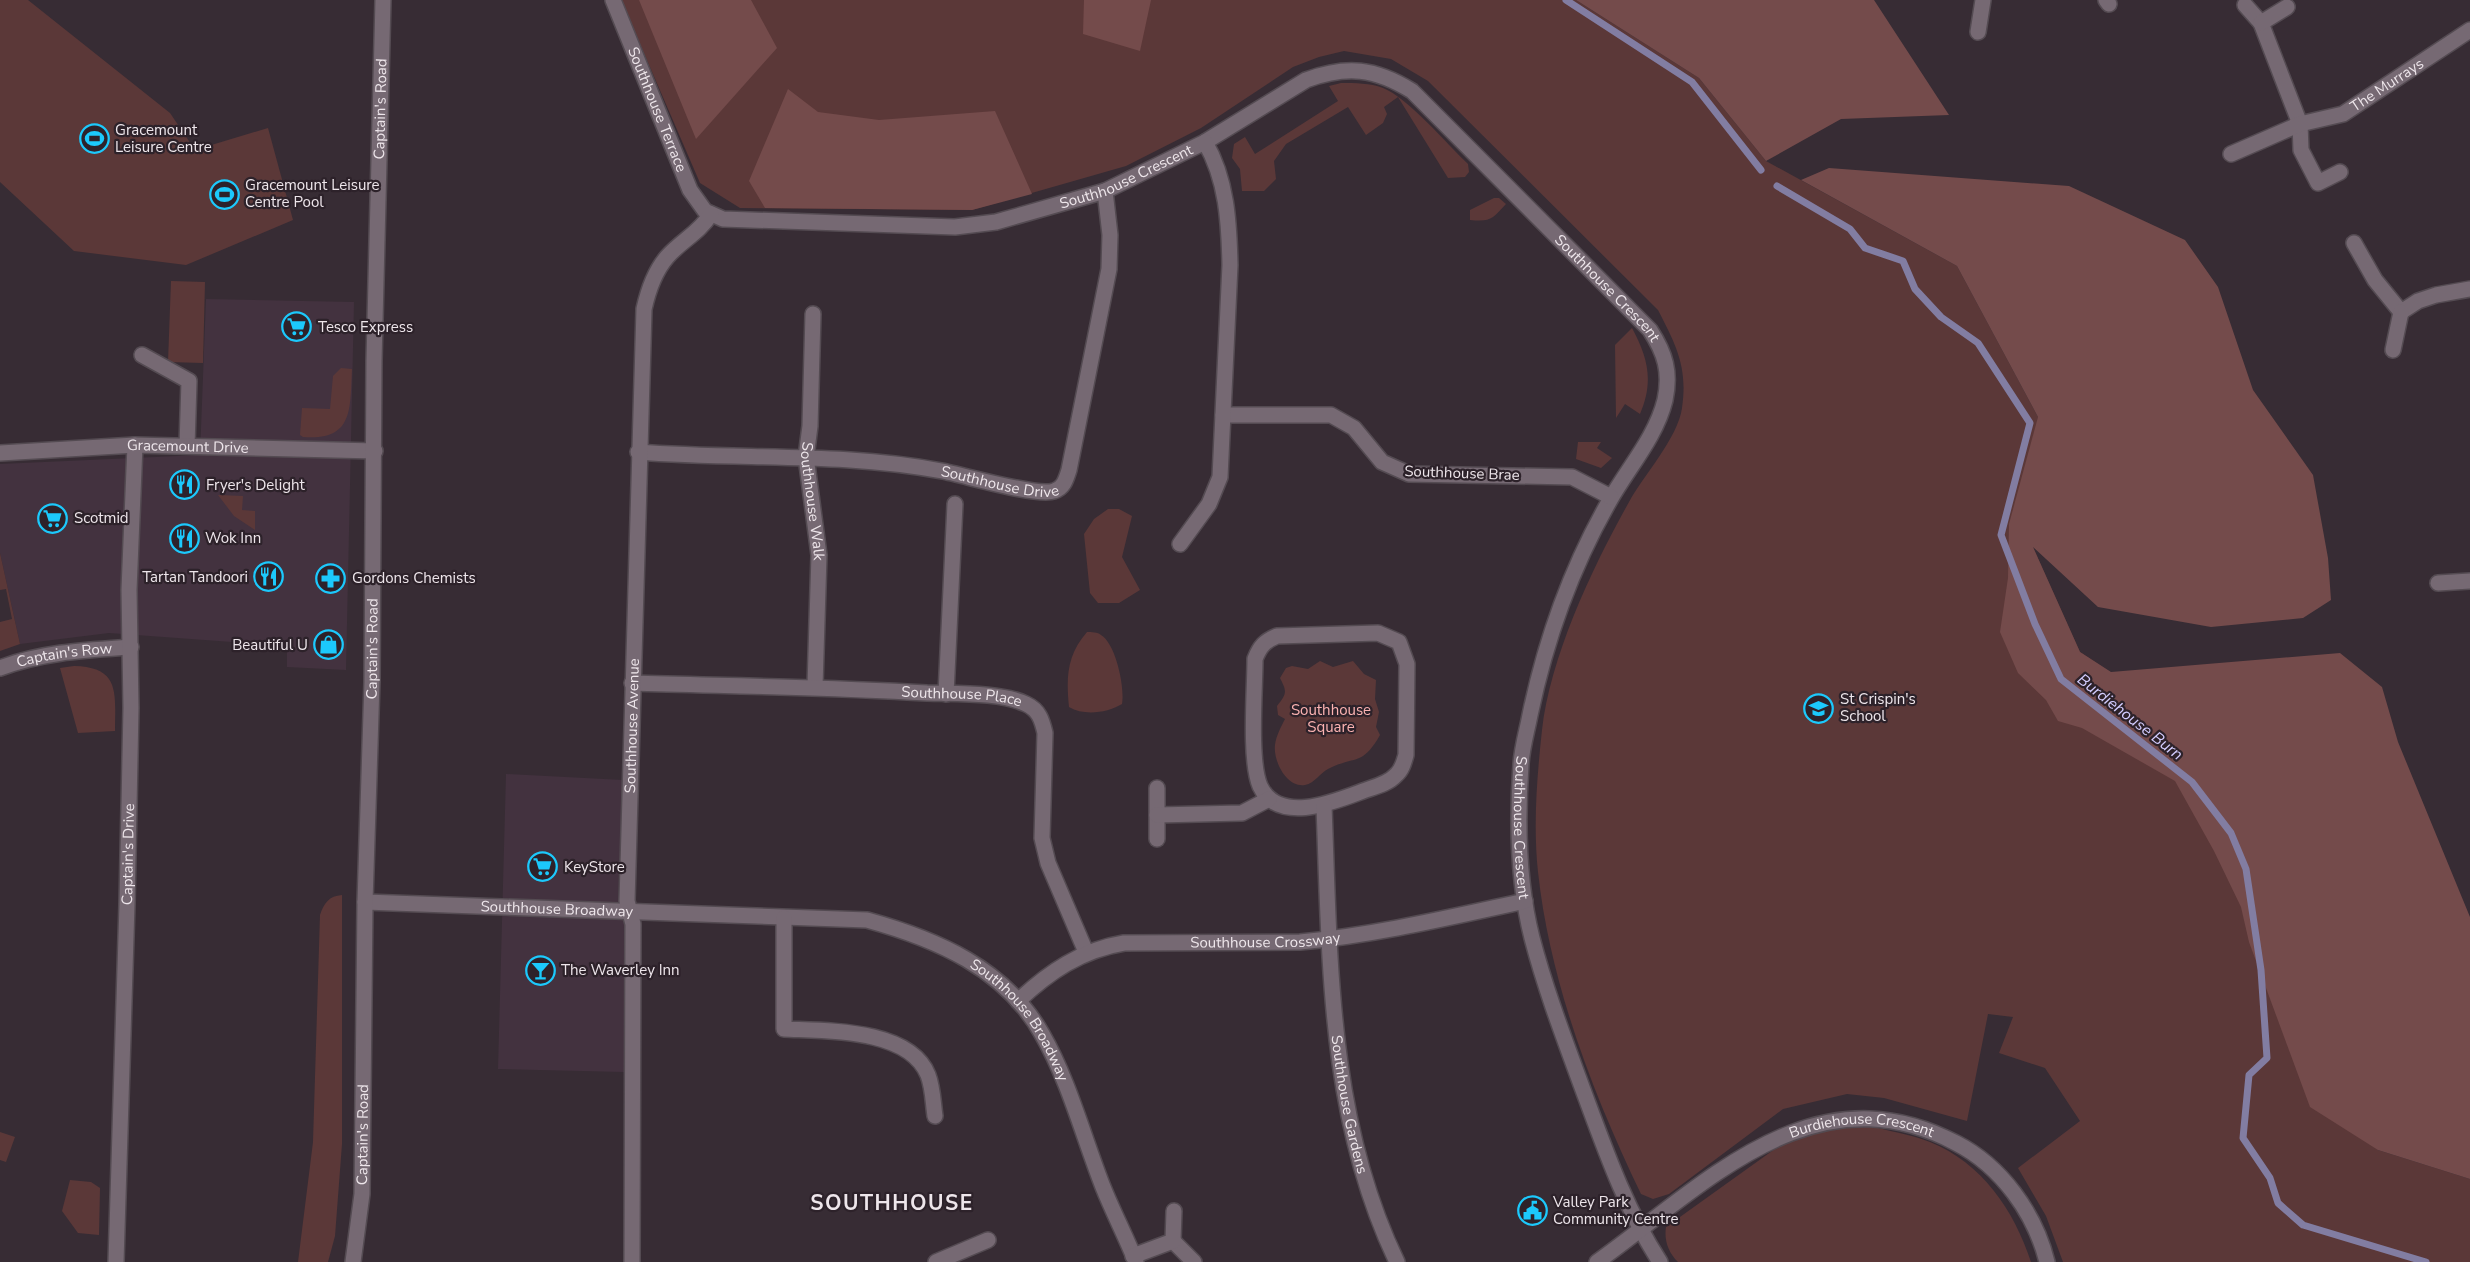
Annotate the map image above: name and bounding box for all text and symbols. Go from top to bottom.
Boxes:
street label: Southhouse Terrace [623,44,692,175]
street label: The Murrays [2346,53,2427,116]
street label: Captain's Road [369,58,392,160]
place label: Gracemount Leisure Centre [115,120,212,157]
sports icon: Gracemount Leisure Centre [78,123,110,155]
street label: Southhouse Crescent [1057,139,1197,213]
place label: Gracemount Leisure Centre Pool [245,175,380,212]
sports icon: Gracemount Leisure Centre Pool [208,178,240,210]
street label: Southhouse Crescent [1550,230,1665,346]
supermarket icon: Tesco Express [281,311,313,343]
place label: Tesco Express [318,317,413,337]
street label: Gracemount Drive [126,435,249,458]
street label: Southhouse Walk [796,441,829,561]
street label: Southhouse Drive [939,461,1062,502]
street label: Southhouse Brae [1404,461,1520,485]
restaurant icon: Fryer's Delight [169,469,201,501]
place label: Fryer's Delight [206,475,306,495]
supermarket icon: Scotmid [37,502,69,534]
place label: Scotmid [74,508,129,528]
restaurant icon: Wok Inn [168,522,200,554]
place label: Wok Inn [205,528,261,548]
restaurant icon: Tartan Tandoori [253,561,285,593]
pharmacy icon: Gordons Chemists [315,562,347,594]
place label: Tartan Tandoori [142,567,248,587]
place label: Gordons Chemists [352,568,476,588]
street label: Captain's Road [361,598,383,700]
shop icon: Beautiful U [313,629,345,661]
place label: Beautiful U [232,635,308,655]
street label: Captain's Row [14,638,113,672]
street label: Southhouse Avenue [620,658,644,794]
water label: Burdiehouse Burn [2072,669,2188,765]
street label: Southhouse Place [901,682,1025,711]
place label: St Crispin's School [1840,689,1916,726]
school or university icon: St Crispin's School [1803,692,1835,724]
park label: Southhouse Square [1291,700,1371,737]
street label: Southhouse Crescent [1509,755,1534,901]
street label: Captain's Drive [117,803,139,905]
supermarket icon: KeyStore [527,851,559,883]
place label: KeyStore [564,857,625,877]
street label: Southhouse Broadway [480,896,634,922]
street label: Southhouse Crossway [1190,927,1342,953]
bar icon: The Waverley Inn [524,954,556,986]
street label: Southhouse Broadway [966,954,1074,1084]
place label: The Waverley Inn [561,960,680,980]
street label: Southhouse Gardens [1327,1034,1373,1176]
street label: Captain's Road [352,1084,373,1185]
street label: Burdiehouse Crescent [1786,1109,1938,1143]
district label: SOUTHHOUSE [810,1189,974,1217]
place label: Valley Park Community Centre [1552,1192,1679,1229]
public building icon: Valley Park Community Centre [1516,1195,1548,1227]

